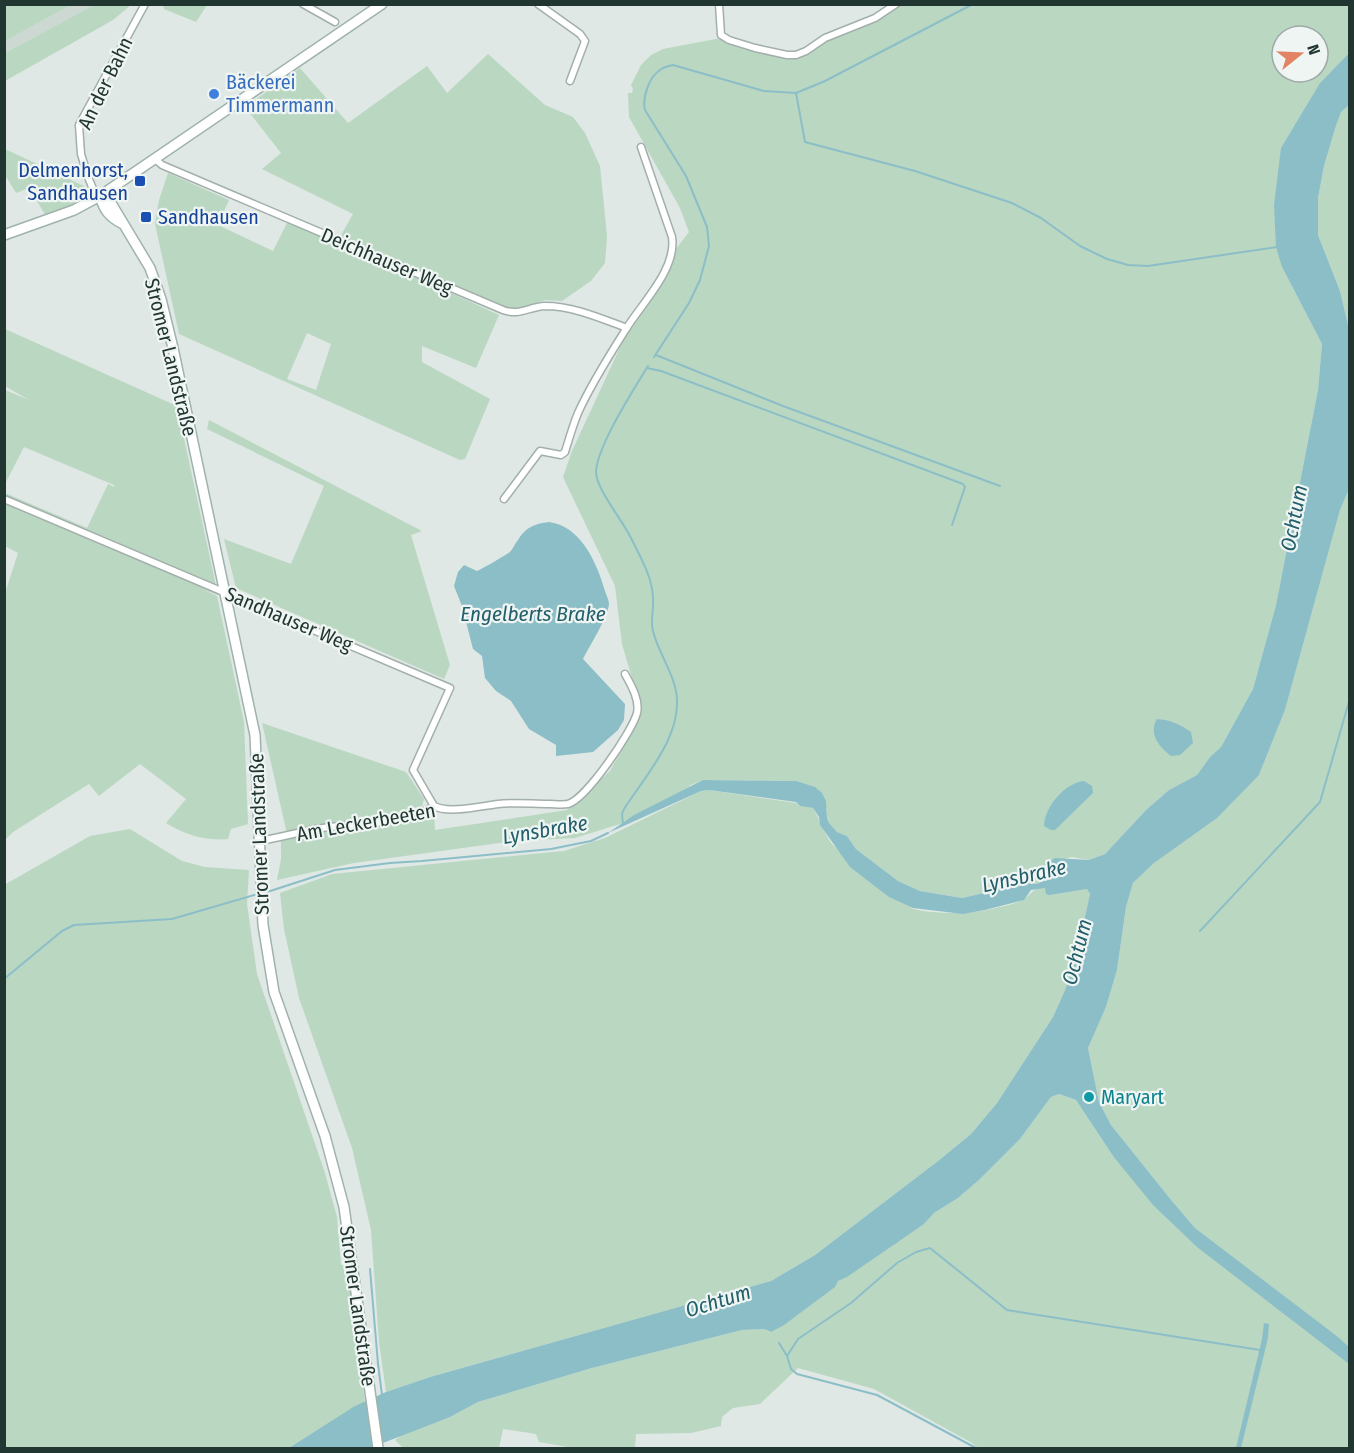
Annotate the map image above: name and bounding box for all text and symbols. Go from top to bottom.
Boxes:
north arrow [1270,24,1330,84]
street label: An der Bahn [72,33,138,133]
text: N [1303,42,1324,57]
place label: Bäckerei Timmermann [226,70,334,117]
marker: Bäckerei Timmermann [207,87,221,101]
place label: Delmenhorst, Sandhausen [18,158,128,205]
marker: Delmenhorst, Sandhausen [133,174,147,188]
place label: Sandhausen [158,205,259,229]
marker: Sandhausen [139,210,153,224]
street label: Deichhauser Weg [318,222,457,300]
street label: Stromer Landstraße [140,276,202,438]
water label: Ochtum [1275,483,1313,553]
street label: Sandhauser Weg [222,581,357,657]
water label: Engelberts Brake [460,601,606,627]
street label: Stromer Landstraße [244,753,274,915]
street label: Am Leckerbeeten [295,798,437,846]
water label: Lynsbrake [500,810,590,850]
water label: Lynsbrake [979,854,1069,898]
water label: Ochtum [1056,916,1098,988]
place label: Maryart [1101,1085,1164,1109]
marker: Maryart [1082,1090,1096,1104]
street label: Stromer Landstraße [335,1224,381,1388]
water label: Ochtum [682,1279,754,1323]

